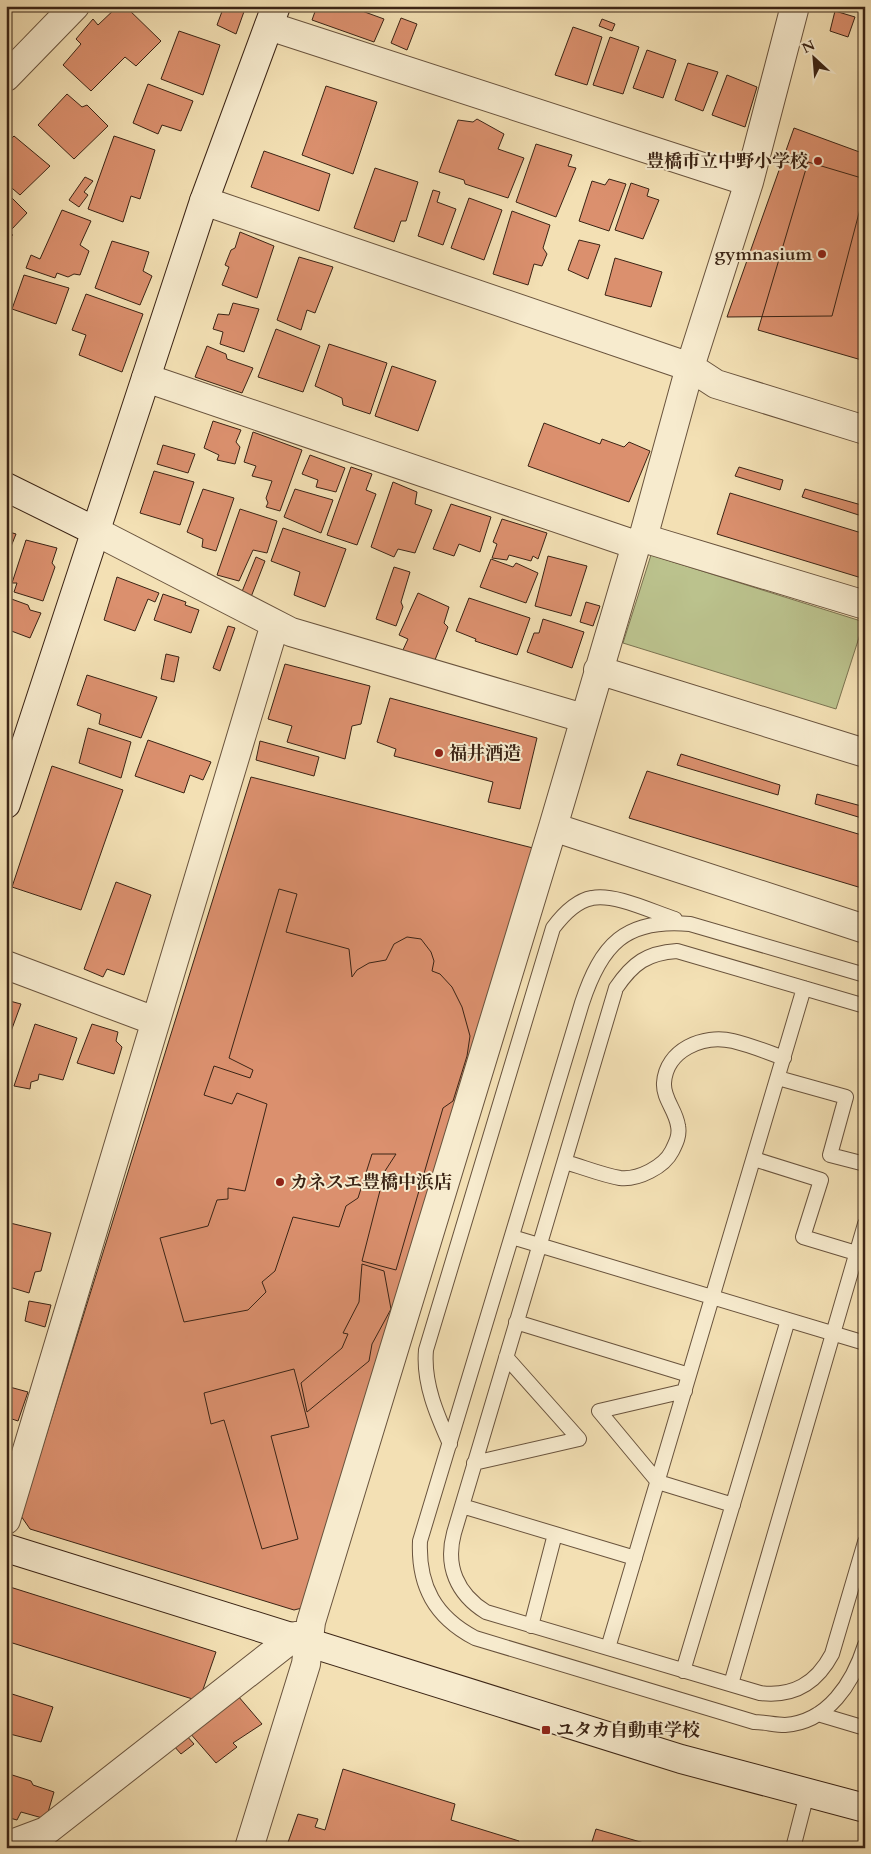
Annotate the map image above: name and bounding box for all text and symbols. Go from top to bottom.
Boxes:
north arrow [788,32,838,82]
text: N [799,36,818,58]
place label: 豊橋市立中野小学校 [646,149,808,174]
marker: 豊橋市立中野小学校 [812,155,824,167]
place label: gymnasium [714,242,812,267]
marker: gymnasium [816,248,828,260]
place label: 福井酒造 [449,741,521,766]
marker: 福井酒造 [433,747,445,759]
place label: カネスエ豊橋中浜店 [290,1170,452,1195]
marker: カネスエ豊橋中浜店 [274,1176,286,1188]
place label: ユタカ自動車学校 [556,1718,700,1743]
marker: ユタカ自動車学校 [540,1724,552,1736]

